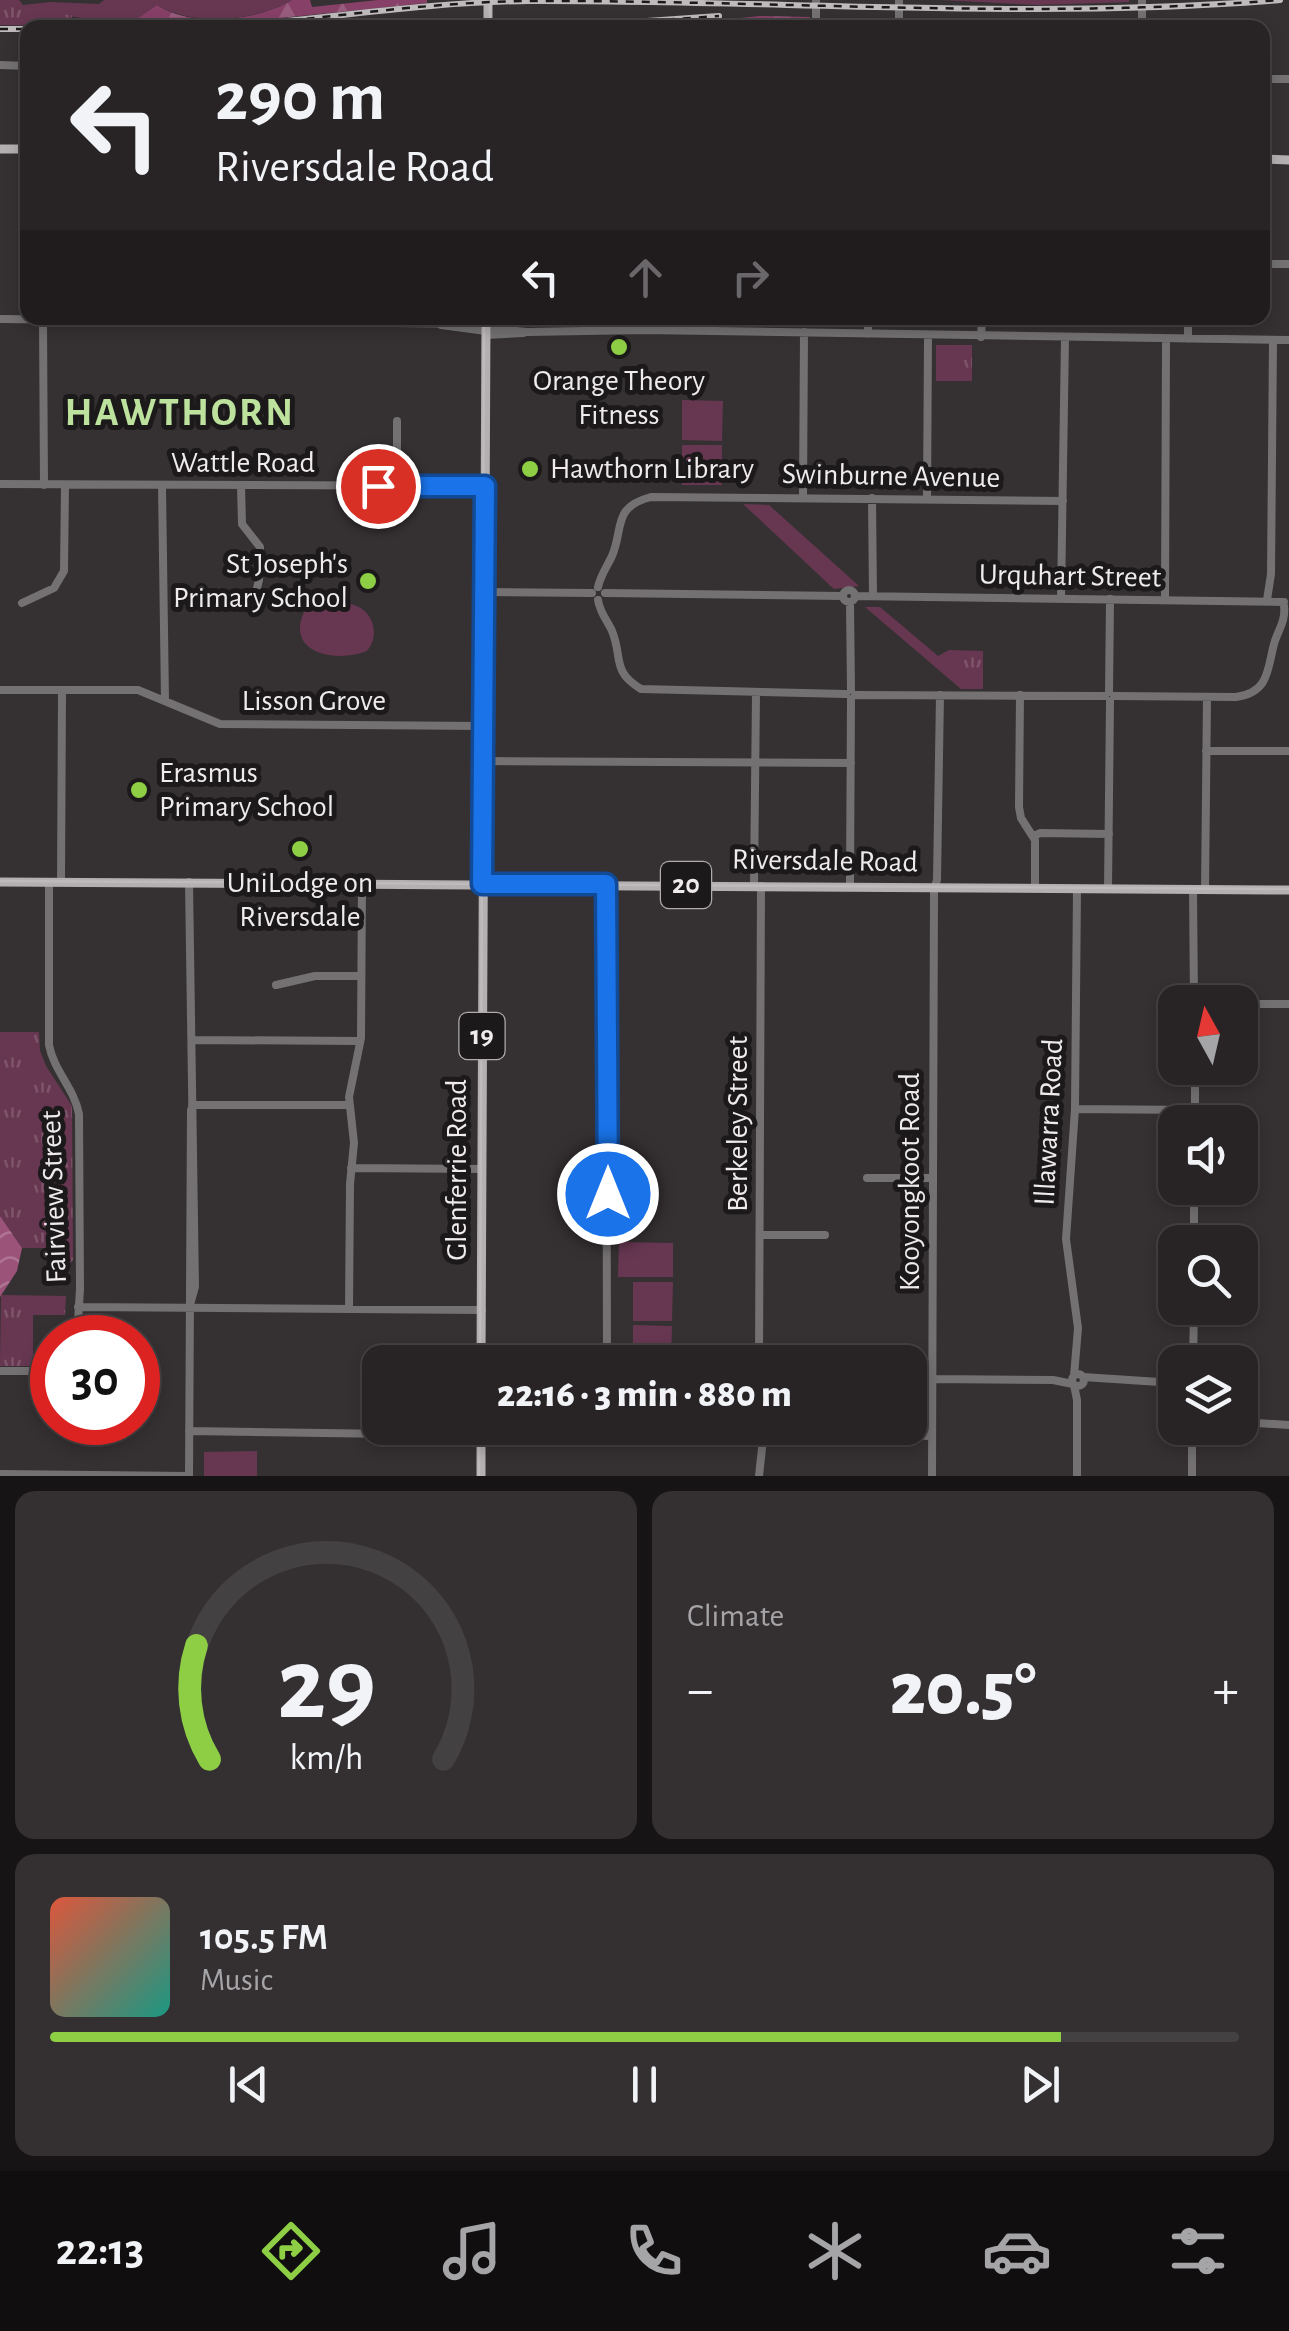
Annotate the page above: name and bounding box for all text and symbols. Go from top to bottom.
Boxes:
icon: left [50,60,180,190]
text: 290 m [215,63,385,133]
text: Riversdale Road [215,145,494,190]
icon: left [513,250,568,305]
icon: ahead [618,250,673,305]
icon: right [723,250,778,305]
marker: Orange Theory Fitness [608,336,630,358]
place label: Orange Theory Fitness [533,366,705,430]
district label: HAWTHORN [64,393,296,433]
pin [336,444,421,529]
street label: Wattle Road [171,448,315,478]
place label: Hawthorn Library [550,454,754,484]
marker: Hawthorn Library [519,458,541,480]
icon: arrive [351,459,406,514]
street label: Swinburne Avenue [782,459,1000,493]
place label: St Joseph's Primary School [173,549,348,613]
street label: Urquhart Street [979,559,1162,593]
marker: St Joseph's Primary School [357,570,379,592]
street label: Lisson Grove [242,686,386,716]
place label: Erasmus Primary School [159,758,334,822]
marker: Erasmus Primary School [128,779,150,801]
marker: UniLodge on Riversdale [289,838,311,860]
street label: Riversdale Road [732,844,918,878]
road number: 20 [661,862,711,908]
place label: UniLodge on Riversdale [227,868,373,932]
north arrow [1158,985,1258,1085]
map controls [1158,985,1258,1445]
road number: 19 [460,1013,504,1059]
street label: Berkeley Street [723,1036,753,1212]
street label: Illawarra Road [1030,1038,1068,1206]
street label: Kooyongkoot Road [895,1073,925,1291]
street label: Glenferrie Road [442,1079,472,1261]
button: sound [1158,1105,1258,1205]
street label: Fairview Street [36,1110,72,1284]
position arrow [556,1142,660,1246]
button: search [1158,1225,1258,1325]
speed limit sign: 30 [30,1315,160,1445]
button: layers [1158,1345,1258,1445]
text: 22:16 · 3 min · 880 m [497,1376,792,1414]
text: Climate [687,1600,784,1632]
text: 29 [276,1634,376,1738]
text: 20.5° [890,1653,1036,1728]
text: − [687,1663,713,1718]
text: + [1213,1663,1239,1718]
text: km/h [289,1740,363,1776]
text: 105.5 FM [200,1919,328,1957]
text: Music [200,1964,273,1996]
icon: previous [221,2057,276,2112]
icon: pause [617,2057,672,2112]
icon: next [1013,2057,1068,2112]
icon: directions [256,2216,326,2286]
icon: music [437,2216,507,2286]
icon: phone [619,2216,689,2286]
icon: climate [800,2216,870,2286]
icon: car [982,2216,1052,2286]
icon: filters [1163,2216,1233,2286]
text: 22:13 [56,2228,144,2273]

